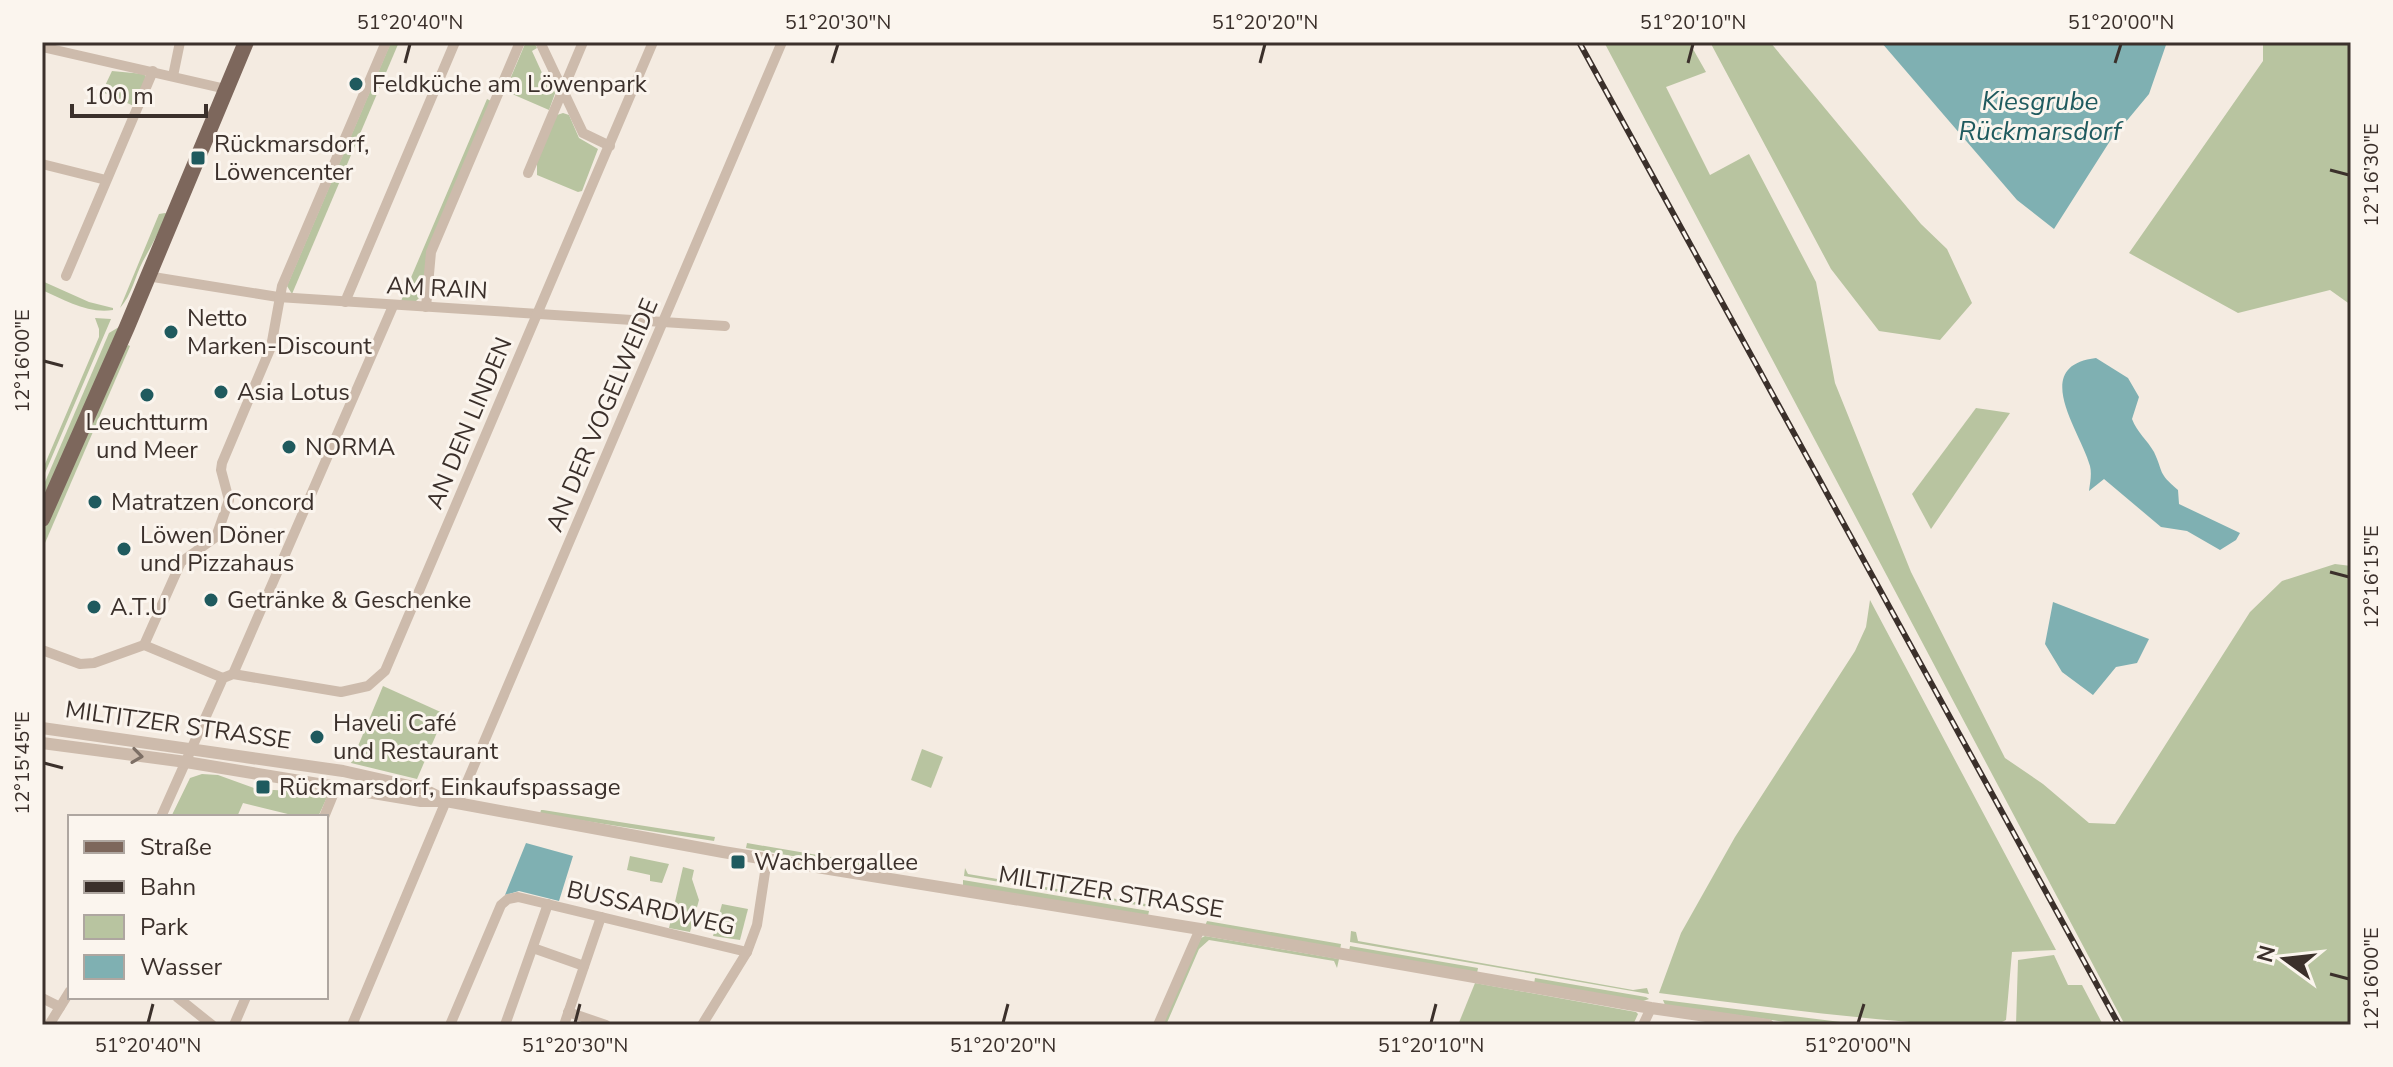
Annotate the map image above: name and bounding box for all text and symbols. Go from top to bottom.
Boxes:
text: 51°20'40"N [357,9,463,36]
text: 51°20'30"N [785,9,891,36]
text: 51°20'20"N [1212,9,1318,36]
text: 51°20'10"N [1640,9,1746,36]
text: 51°20'00"N [2068,9,2174,36]
scale bar [72,68,206,118]
place label: Feldküche am Löwenpark [372,68,648,100]
marker: Feldküche am Löwenpark [347,75,365,93]
text: 100 m [84,80,154,112]
water label: Kiesgrube Rückmarsdorf [1958,84,2124,149]
text: 12°16'30"E [2358,123,2385,227]
place label: Rückmarsdorf, Löwencenter [214,128,369,188]
marker: Rückmarsdorf, Löwencenter [189,149,207,167]
street label: AM RAIN [386,269,488,307]
street label: AN DER VOGELWEIDE [538,293,666,537]
place label: Netto Marken-Discount [187,302,372,362]
text: 12°16'00"E [9,309,36,413]
marker: Netto Marken-Discount [162,323,180,341]
street label: AN DEN LINDEN [418,332,520,514]
place label: Asia Lotus [237,376,350,408]
marker: Asia Lotus [212,383,230,401]
marker: Leuchtturm und Meer [138,386,156,404]
place label: Leuchtturm und Meer [86,406,208,466]
place label: NORMA [305,431,396,463]
marker: NORMA [280,438,298,456]
place label: Matratzen Concord [111,486,315,518]
marker: Matratzen Concord [86,493,104,511]
place label: Löwen Döner und Pizzahaus [140,519,294,579]
text: 12°16'15"E [2358,525,2385,629]
marker: Löwen Döner und Pizzahaus [115,540,133,558]
place label: Getränke & Geschenke [227,584,471,616]
place label: A.T.U [110,591,168,623]
marker: Getränke & Geschenke [202,591,220,609]
marker: A.T.U [85,598,103,616]
street label: MILTITZER STRASSE [63,693,293,757]
place label: Haveli Café und Restaurant [333,707,499,767]
text: 12°15'45"E [9,711,36,815]
marker: Haveli Café und Restaurant [308,728,326,746]
one-way arrow [130,747,144,764]
place label: Rückmarsdorf, Einkaufspassage [279,771,621,803]
marker: Rückmarsdorf, Einkaufspassage [254,778,272,796]
legend [68,815,328,999]
text: Straße [140,831,212,863]
place label: Wachbergallee [754,846,918,878]
marker: Wachbergallee [729,853,747,871]
street label: MILTITZER STRASSE [996,858,1226,926]
text: Bahn [140,871,196,903]
street label: BUSSARDWEG [564,873,738,943]
text: Park [140,911,189,943]
north arrow [2245,919,2325,999]
text: 12°16'00"E [2358,927,2385,1031]
text: N [2250,942,2283,966]
text: Wasser [140,951,223,983]
text: 51°20'40"N [95,1032,201,1059]
text: 51°20'30"N [522,1032,628,1059]
text: 51°20'20"N [950,1032,1056,1059]
text: 51°20'10"N [1378,1032,1484,1059]
text: 51°20'00"N [1805,1032,1911,1059]

